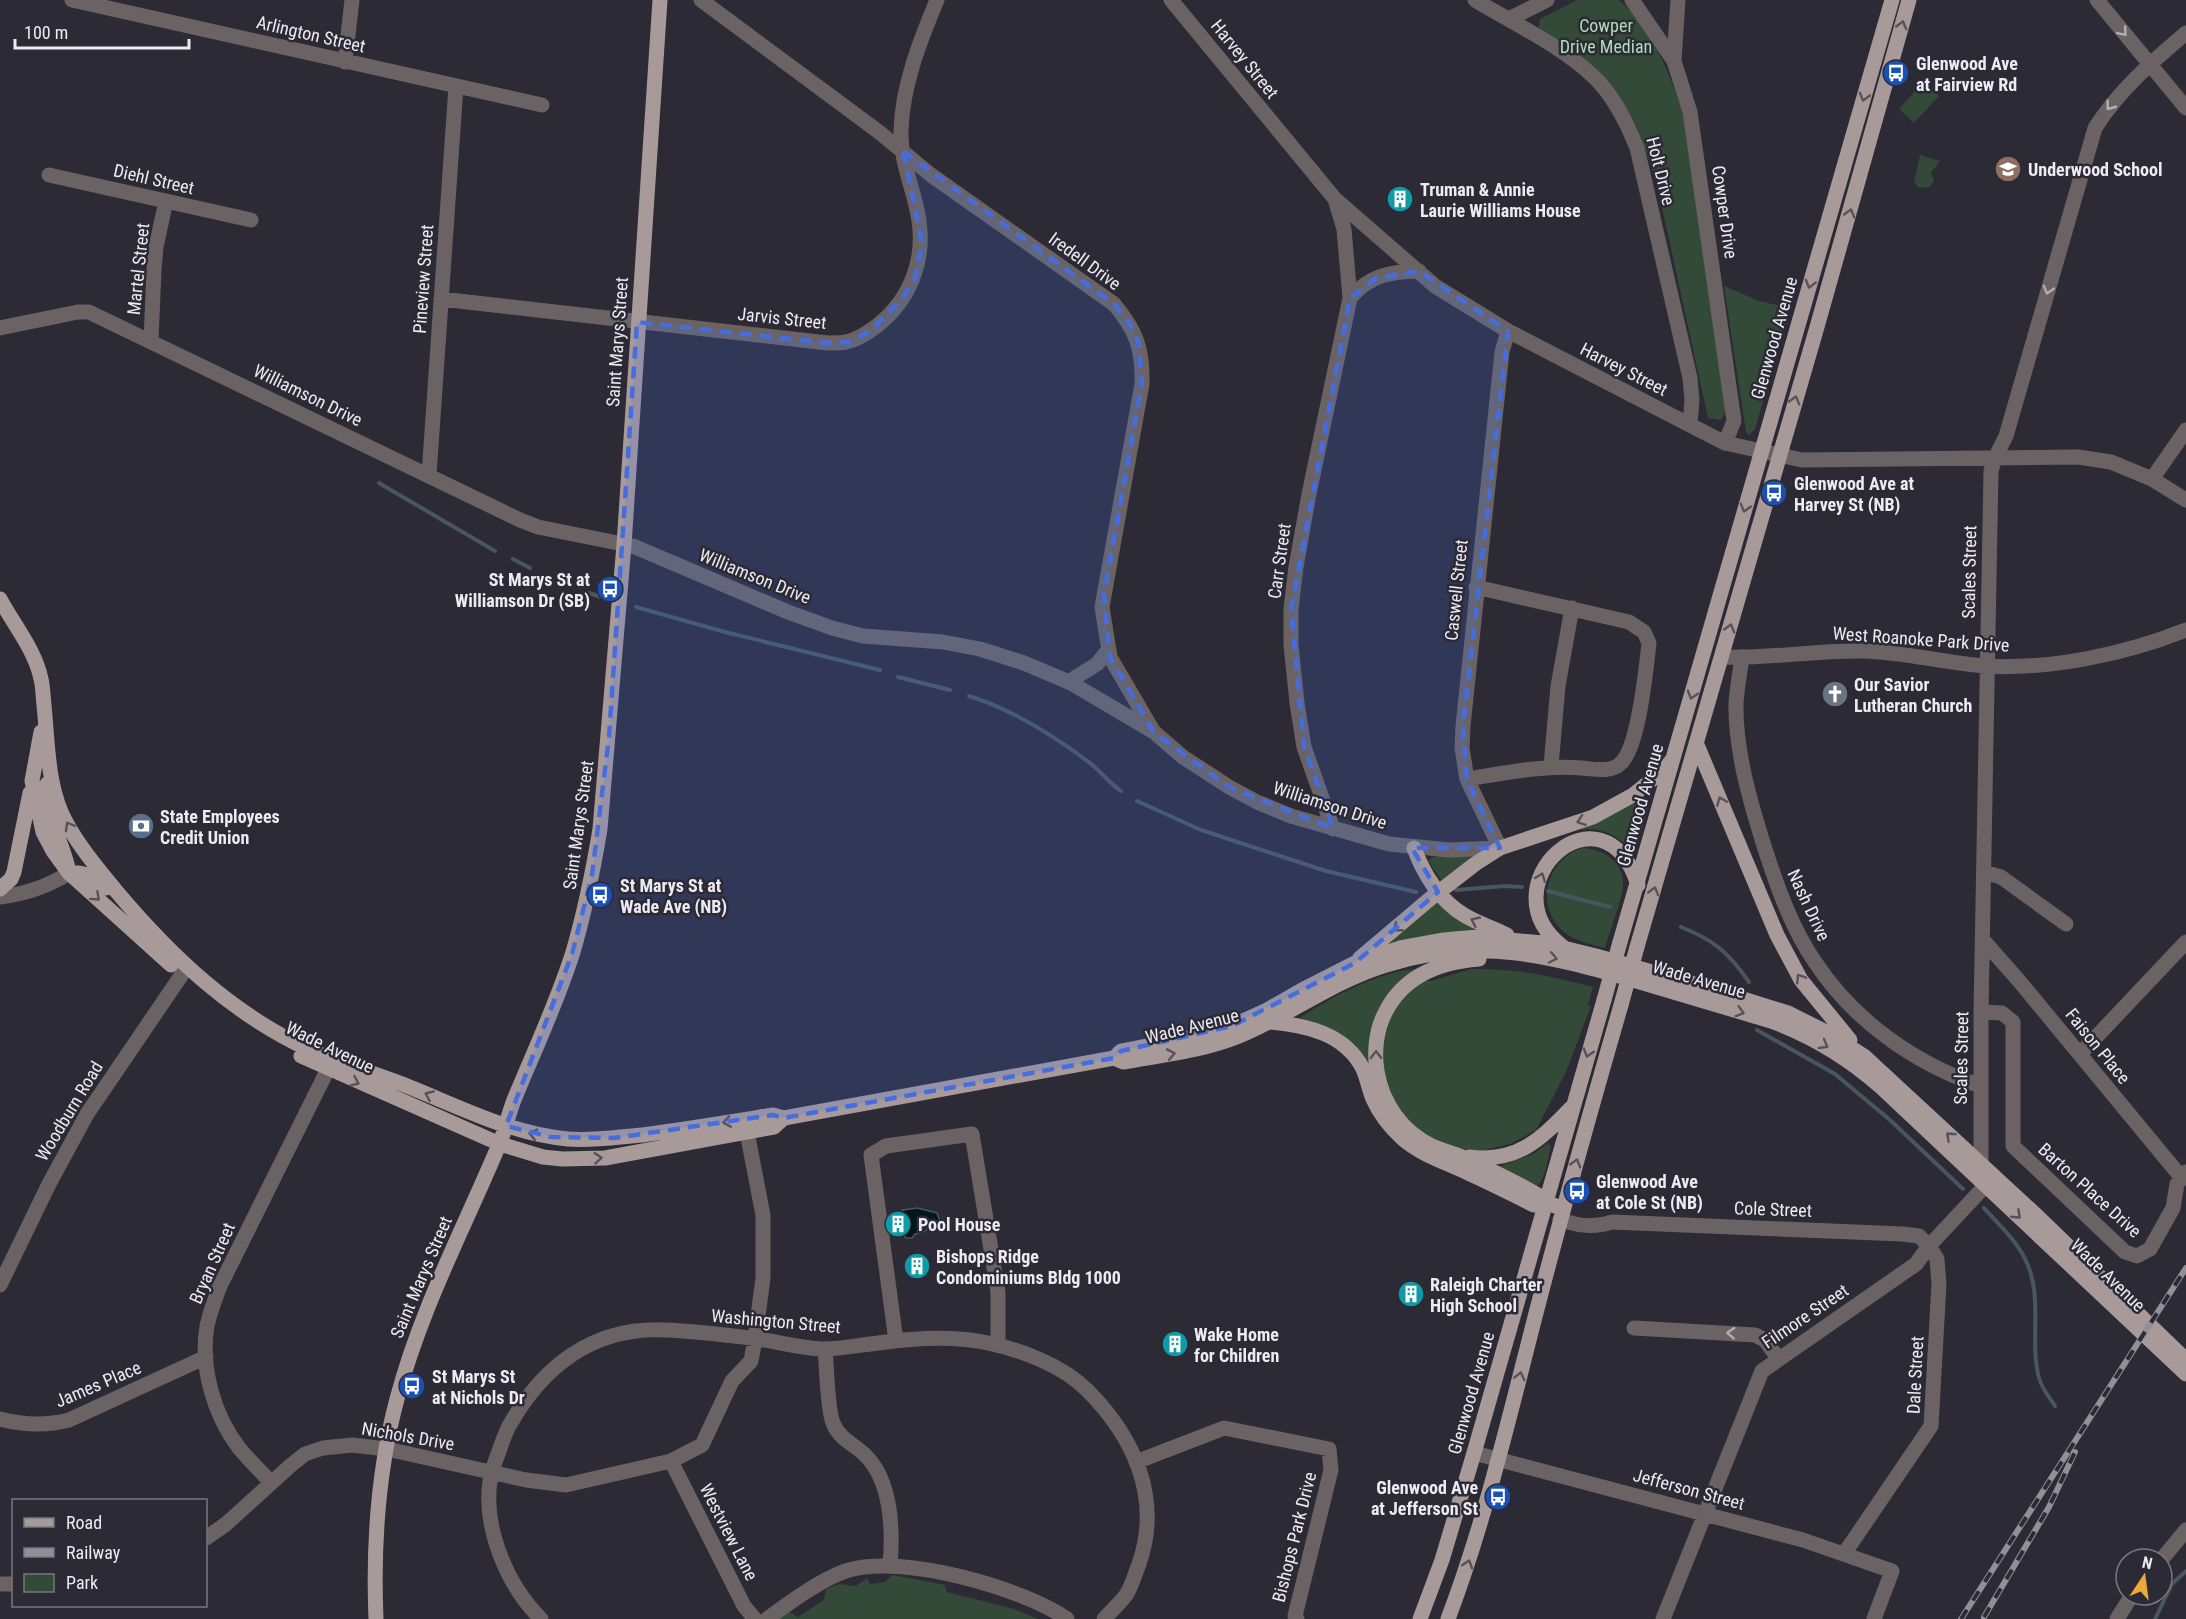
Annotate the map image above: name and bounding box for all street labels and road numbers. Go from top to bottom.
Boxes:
street label: Arlington Street [255,11,367,57]
street label: Harvey Street [1207,15,1283,103]
street label: Holt Drive [1642,135,1680,207]
street label: Diehl Street [112,160,196,198]
street label: Cowper Drive [1708,164,1742,260]
street label: Martel Street [123,222,153,316]
street label: Pineview Street [409,224,437,334]
street label: Iredell Drive [1045,228,1125,294]
street label: Glenwood Avenue [1746,274,1802,402]
street label: Saint Marys Street [602,276,632,408]
street label: Jarvis Street [736,303,828,333]
street label: Harvey Street [1577,338,1671,400]
street label: Williamson Drive [250,360,366,430]
street label: Carr Street [1263,522,1295,600]
street label: Scales Street [1958,525,1980,619]
street label: Caswell Street [1440,538,1472,642]
street label: Williamson Drive [696,544,814,608]
street label: West Roanoke Park Drive [1832,622,2010,656]
street label: Glenwood Avenue [1612,741,1668,869]
street label: Saint Marys Street [559,759,597,891]
street label: Williamson Drive [1270,777,1390,833]
street label: Nash Drive [1783,866,1835,944]
street label: Wade Avenue [1650,956,1748,1002]
street label: Wade Avenue [1143,1004,1241,1048]
street label: Faison Place [2061,1004,2135,1088]
street label: Scales Street [1950,1011,1972,1105]
street label: Wade Avenue [283,1017,377,1077]
street label: Woodburn Road [31,1057,107,1165]
street label: Barton Place Drive [2034,1138,2146,1242]
street label: Cole Street [1734,1197,1812,1221]
street label: Saint Marys Street [386,1213,456,1341]
street label: Bryan Street [185,1219,239,1307]
street label: Wade Avenue [2066,1234,2150,1316]
street label: Filmore Street [1758,1279,1852,1353]
street label: Washington Street [710,1305,842,1337]
street label: Glenwood Avenue [1443,1329,1499,1457]
street label: Dale Street [1902,1336,1928,1414]
street label: James Place [52,1357,144,1411]
street label: Nichols Drive [360,1418,456,1454]
street label: Jefferson Street [1631,1464,1747,1514]
street label: Bishops Park Drive [1268,1470,1320,1604]
street label: Westview Lane [696,1480,762,1584]

